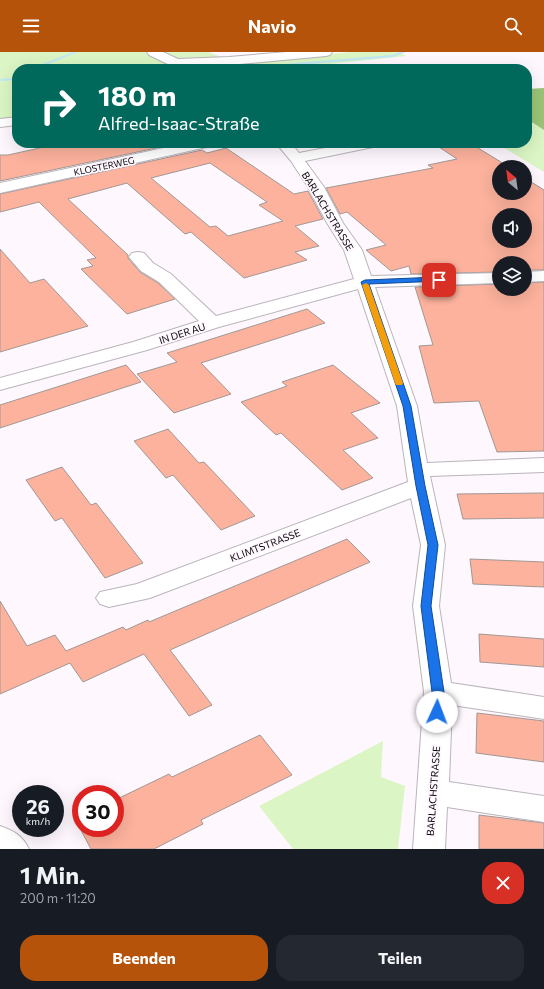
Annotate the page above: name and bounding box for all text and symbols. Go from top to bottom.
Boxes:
icon: menu [20,15,42,37]
text: Navio [248,15,296,37]
icon: search [502,15,524,37]
text: 180 m [98,78,176,112]
icon: right [32,80,84,132]
text: Alfred-Isaac-Straße [98,112,260,134]
street label: KLOSTERWEG [73,154,135,178]
north arrow [492,160,532,200]
map controls [492,160,532,296]
street label: BARLACHSTRASSE [300,169,356,253]
button: sound [492,208,532,248]
button: layers [492,256,532,296]
pin [422,263,456,297]
icon: arrive [428,269,450,291]
street label: IN DER AU [157,320,207,346]
street label: KLIMTSTRASSE [228,526,302,564]
position arrow [416,691,458,733]
street label: BARLACHSTRASSE [424,746,442,836]
speed limit sign: 30 [72,785,124,837]
text: 26 [26,794,50,818]
text: km/h [26,815,50,827]
text: 1 Min. [20,860,86,889]
button: close [482,862,524,904]
text: 200 m · 11:20 [20,890,96,906]
button: Beenden [20,935,268,981]
button: Teilen [276,935,524,981]

